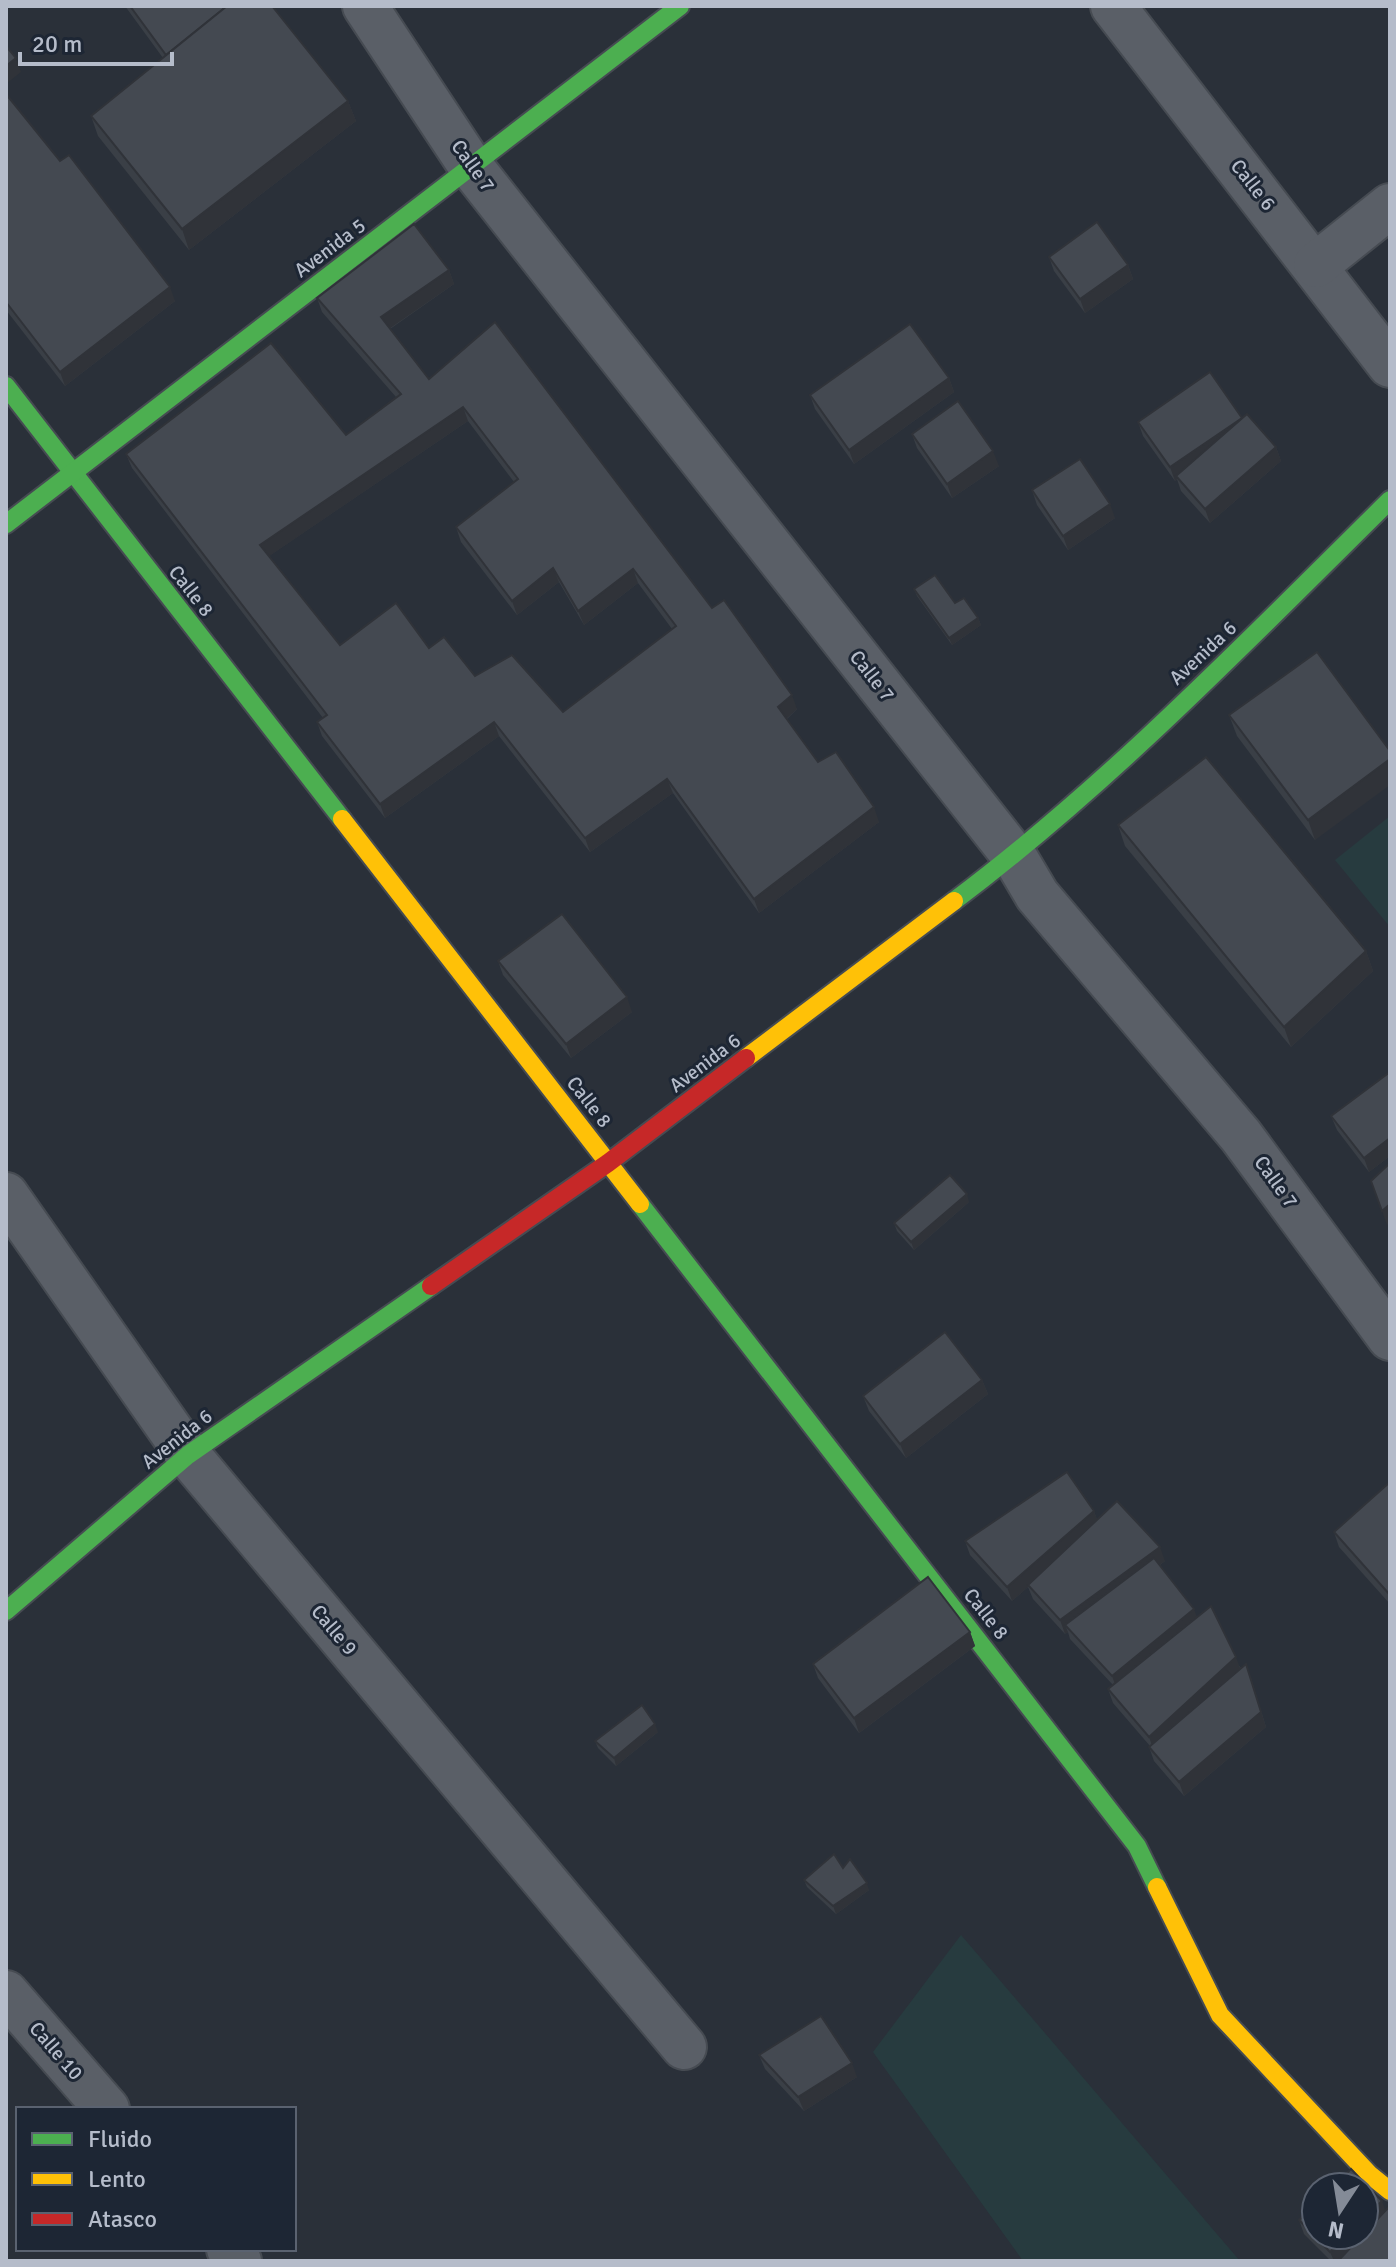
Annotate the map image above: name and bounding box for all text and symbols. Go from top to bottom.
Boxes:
scale bar [20,16,172,66]
text: 20 m [32,29,82,59]
street label: Calle 7 [446,135,500,197]
street label: Calle 6 [1225,154,1281,216]
street label: Avenida 5 [289,213,371,283]
street label: Calle 8 [163,560,219,622]
street label: Avenida 6 [1164,616,1242,690]
street label: Calle 7 [844,645,900,707]
street label: Avenida 6 [664,1028,746,1098]
street label: Calle 8 [561,1071,617,1133]
street label: Calle 7 [1249,1151,1303,1213]
street label: Avenida 6 [137,1404,217,1474]
street label: Calle 8 [958,1583,1014,1645]
street label: Calle 9 [306,1600,362,1660]
street label: Calle 10 [24,2017,88,2085]
legend [16,2107,296,2251]
text: Fluido [88,2124,152,2154]
text: Lento [88,2164,146,2194]
north arrow [1300,2171,1380,2251]
text: Atasco [88,2204,157,2234]
text: N [1326,2215,1346,2245]

